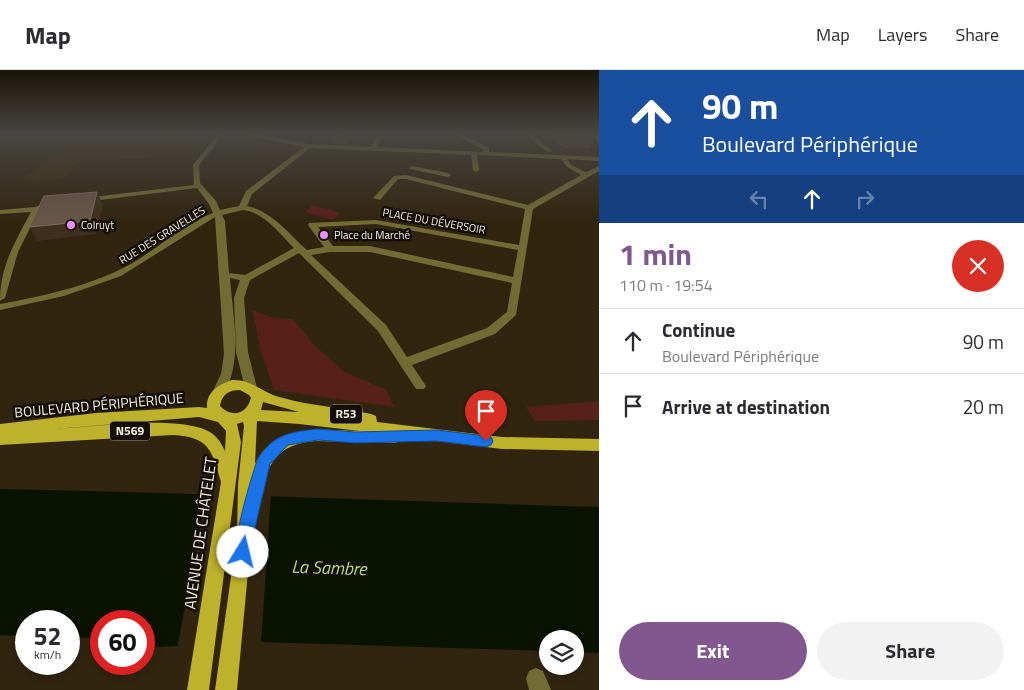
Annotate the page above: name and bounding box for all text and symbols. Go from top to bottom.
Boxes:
text: Map [25,17,71,53]
text: Map [816,21,850,48]
text: Layers [878,21,927,48]
text: Share [955,21,999,48]
text: 90 m [702,79,778,133]
icon: ahead [619,90,684,155]
text: Boulevard Périphérique [702,127,918,161]
icon: left [745,185,773,213]
icon: ahead [798,185,826,213]
icon: right [851,185,879,213]
street label: RUE DES GRAVELLES [116,202,208,268]
street label: PLACE DU DÉVERSOIR [381,204,487,238]
place label: Colruyt [81,217,114,233]
marker: Colruyt [65,219,77,231]
place label: Place du Marché [334,227,411,243]
marker: Place du Marché [318,229,330,241]
text: 1 min [619,231,692,277]
button: close [952,240,1004,292]
text: 110 m · 19:54 [619,273,713,297]
text: Continue [662,315,735,344]
icon: ahead [619,327,647,355]
text: 90 m [963,327,1004,356]
text: Boulevard Périphérique [662,344,819,368]
street label: BOULEVARD PÉRIPHÉRIQUE [13,387,185,422]
pin [465,390,507,441]
icon: arrive [619,392,647,420]
text: Arrive at destination [662,392,830,421]
text: 20 m [963,392,1004,421]
icon: arrive [472,397,500,425]
road number: R53 [330,404,362,424]
road number: N569 [110,422,150,441]
street label: AVENUE DE CHÂTELET [177,455,223,611]
position arrow [216,525,268,577]
water label: La Sambre [291,553,369,582]
speed limit sign: 60 [90,610,155,675]
text: 52 [33,617,62,655]
button: Exit [619,622,807,680]
button: Share [817,622,1004,680]
map controls [539,630,584,675]
button: layers [539,630,584,675]
text: km/h [34,645,61,664]

